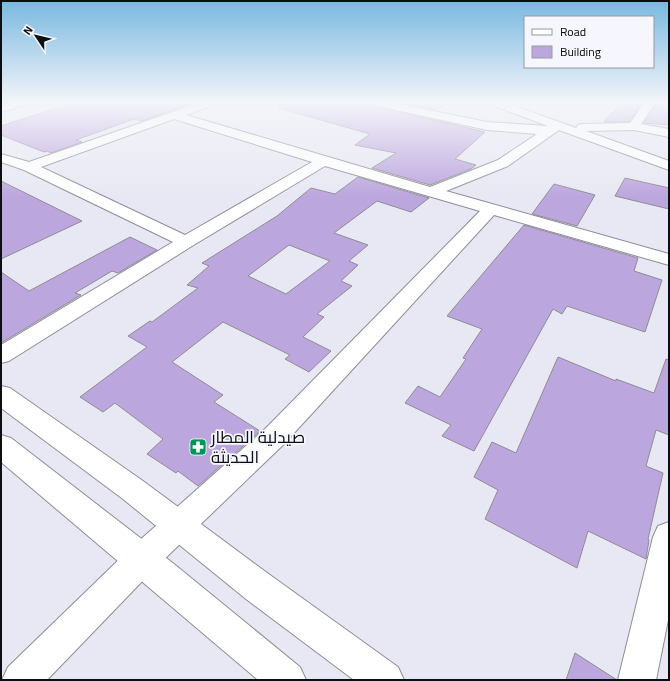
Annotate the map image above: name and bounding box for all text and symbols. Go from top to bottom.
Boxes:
north arrow [16,16,56,56]
legend [524,16,654,68]
text: Road [560,20,586,43]
text: N [17,21,38,39]
text: Building [560,40,601,63]
place label: صيدلية المطار الحديثة [210,421,305,473]
pharmacy icon: صيدلية المطار الحديثة [188,437,208,457]

